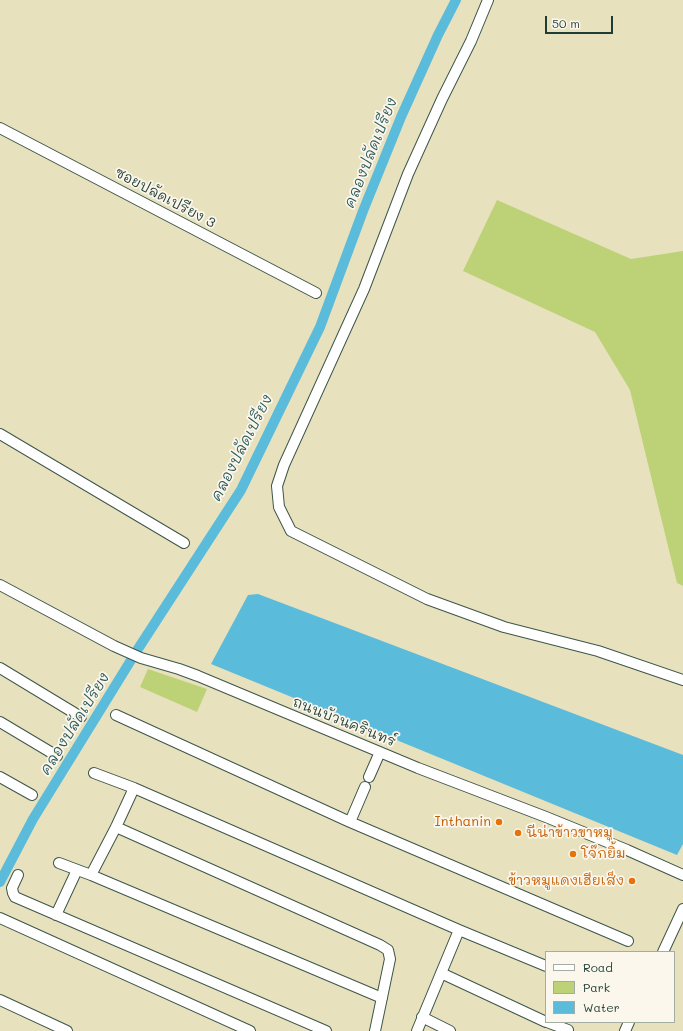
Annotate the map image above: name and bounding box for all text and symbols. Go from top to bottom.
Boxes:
scale bar [547,8,615,34]
text: 50 m [552,15,580,31]
water label: คลองปลัดเปรียง [341,95,401,211]
street label: ซอยปลัดเปรียง 3 [112,164,218,232]
water label: คลองปลัดเปรียง [207,392,277,504]
water label: คลองปลัดเปรียง [36,670,114,778]
street label: ถนนบัวนครินทร์ [290,694,398,750]
place label: Inthanin [435,814,491,830]
marker: Inthanin [494,817,504,827]
place label: นีน่าข้าวขาหมู [526,825,613,841]
marker: นีน่าข้าวขาหมู [513,828,523,838]
place label: โจ๊กยิ้ม [581,846,626,862]
marker: โจ๊กยิ้ม [568,849,578,859]
place label: ข้าวหมูแดงเฮียเส็ง [508,873,624,889]
marker: ข้าวหมูแดงเฮียเส็ง [627,876,637,886]
legend [545,951,675,1023]
text: Road [583,959,613,975]
text: Park [583,979,610,995]
text: Water [583,999,620,1015]

